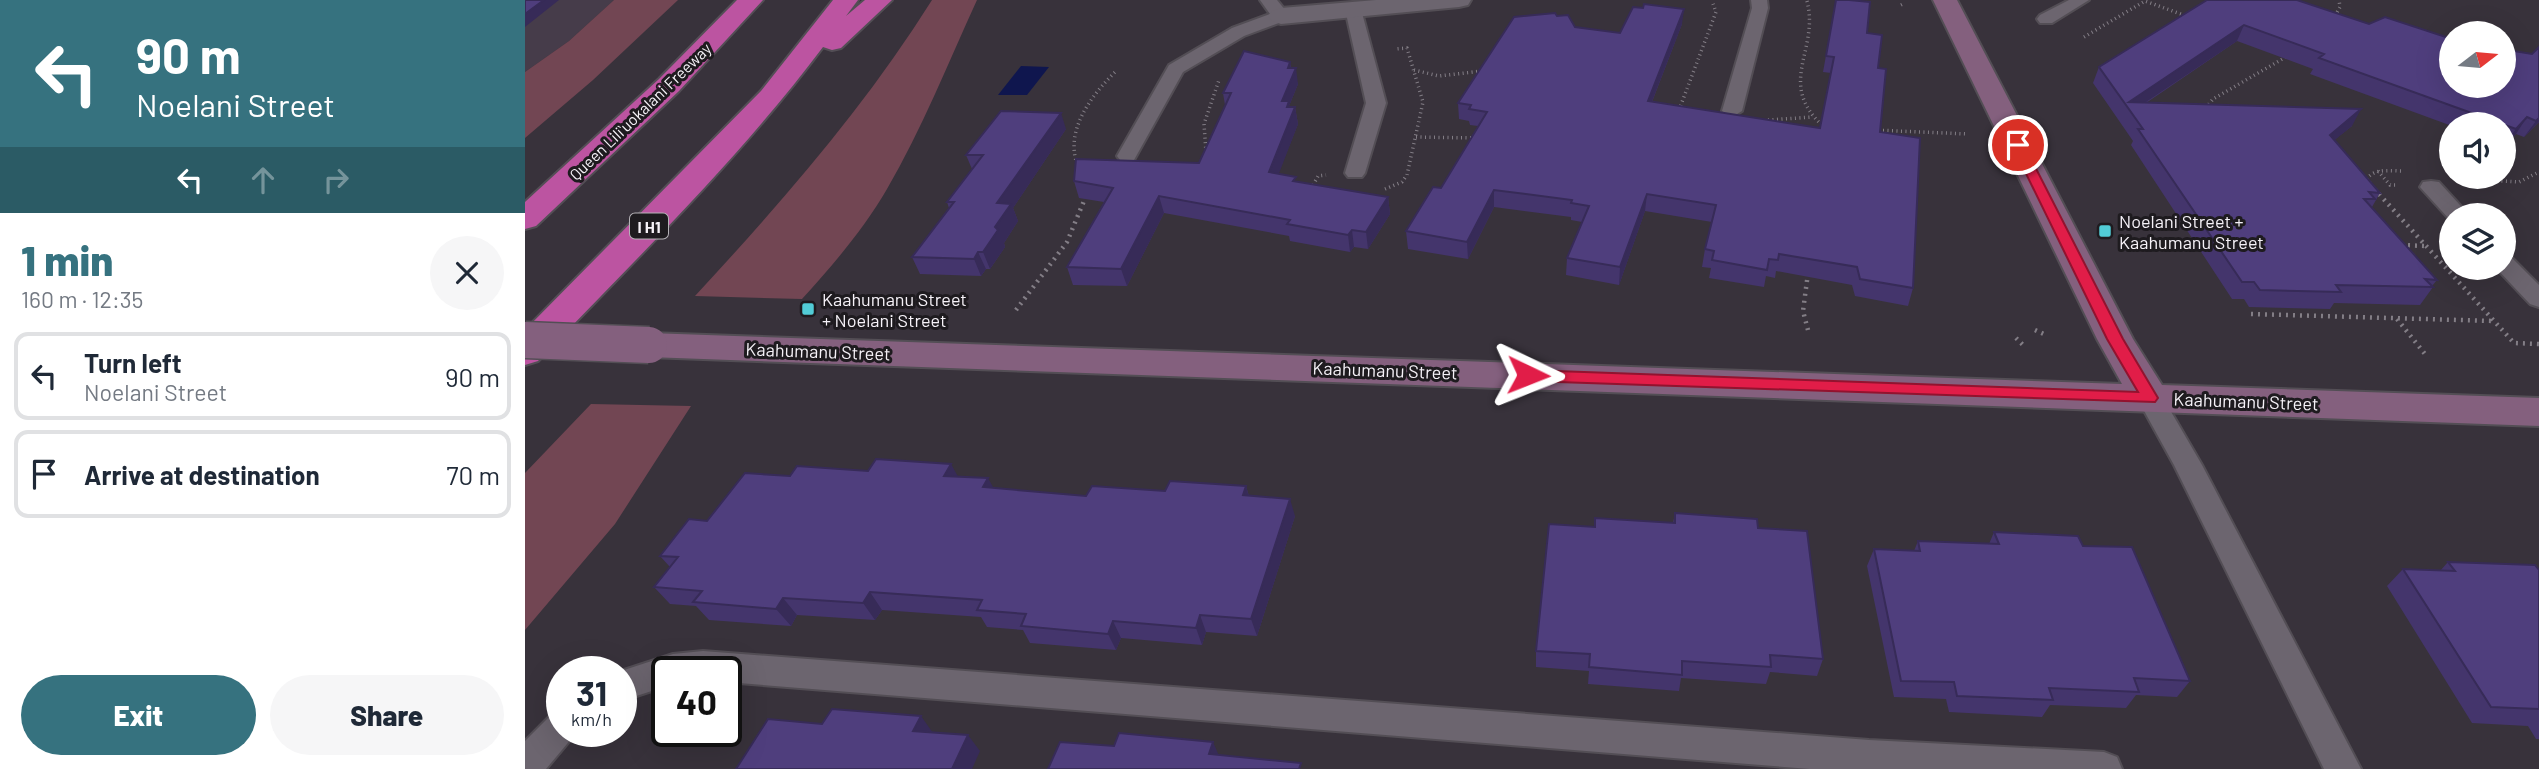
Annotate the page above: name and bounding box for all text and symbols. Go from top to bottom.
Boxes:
north arrow [2439,21,2517,98]
map controls [2439,21,2516,280]
text: 90 m [136,25,241,84]
icon: left [21,28,112,119]
street label: Queen Liliʻuokalani Freeway [565,38,715,184]
text: Noelani Street [136,85,335,123]
button: sound [2439,112,2516,189]
pin [1988,115,2048,175]
icon: arrive [1999,126,2037,164]
icon: left [171,161,209,199]
icon: ahead [244,161,282,199]
icon: right [317,161,355,199]
button: layers [2439,203,2516,280]
place label: Noelani Street + Kaahumanu Street [2119,210,2264,253]
road number: I H1 [630,214,668,238]
marker: Noelani Street + Kaahumanu Street [2097,223,2113,239]
text: 1 min [21,234,113,284]
button: close [430,236,504,310]
text: 160 m · 12:35 [21,285,143,313]
place label: Kaahumanu Street + Noelani Street [822,288,967,331]
marker: Kaahumanu Street + Noelani Street [800,301,816,317]
street label: Kaahumanu Street [745,337,891,365]
position arrow [1491,338,1565,412]
text: Turn left [84,347,182,378]
street label: Kaahumanu Street [1312,356,1458,384]
icon: left [25,357,63,395]
text: 90 m [445,361,500,392]
text: Noelani Street [84,378,227,406]
street label: Kaahumanu Street [2173,387,2319,415]
icon: arrive [25,455,63,493]
text: Arrive at destination [84,459,320,490]
text: 70 m [446,459,500,490]
speed limit sign: 40 [651,656,742,747]
text: 31 [576,671,607,713]
button: Exit [21,675,256,755]
button: Share [270,675,504,755]
text: km/h [571,708,612,730]

